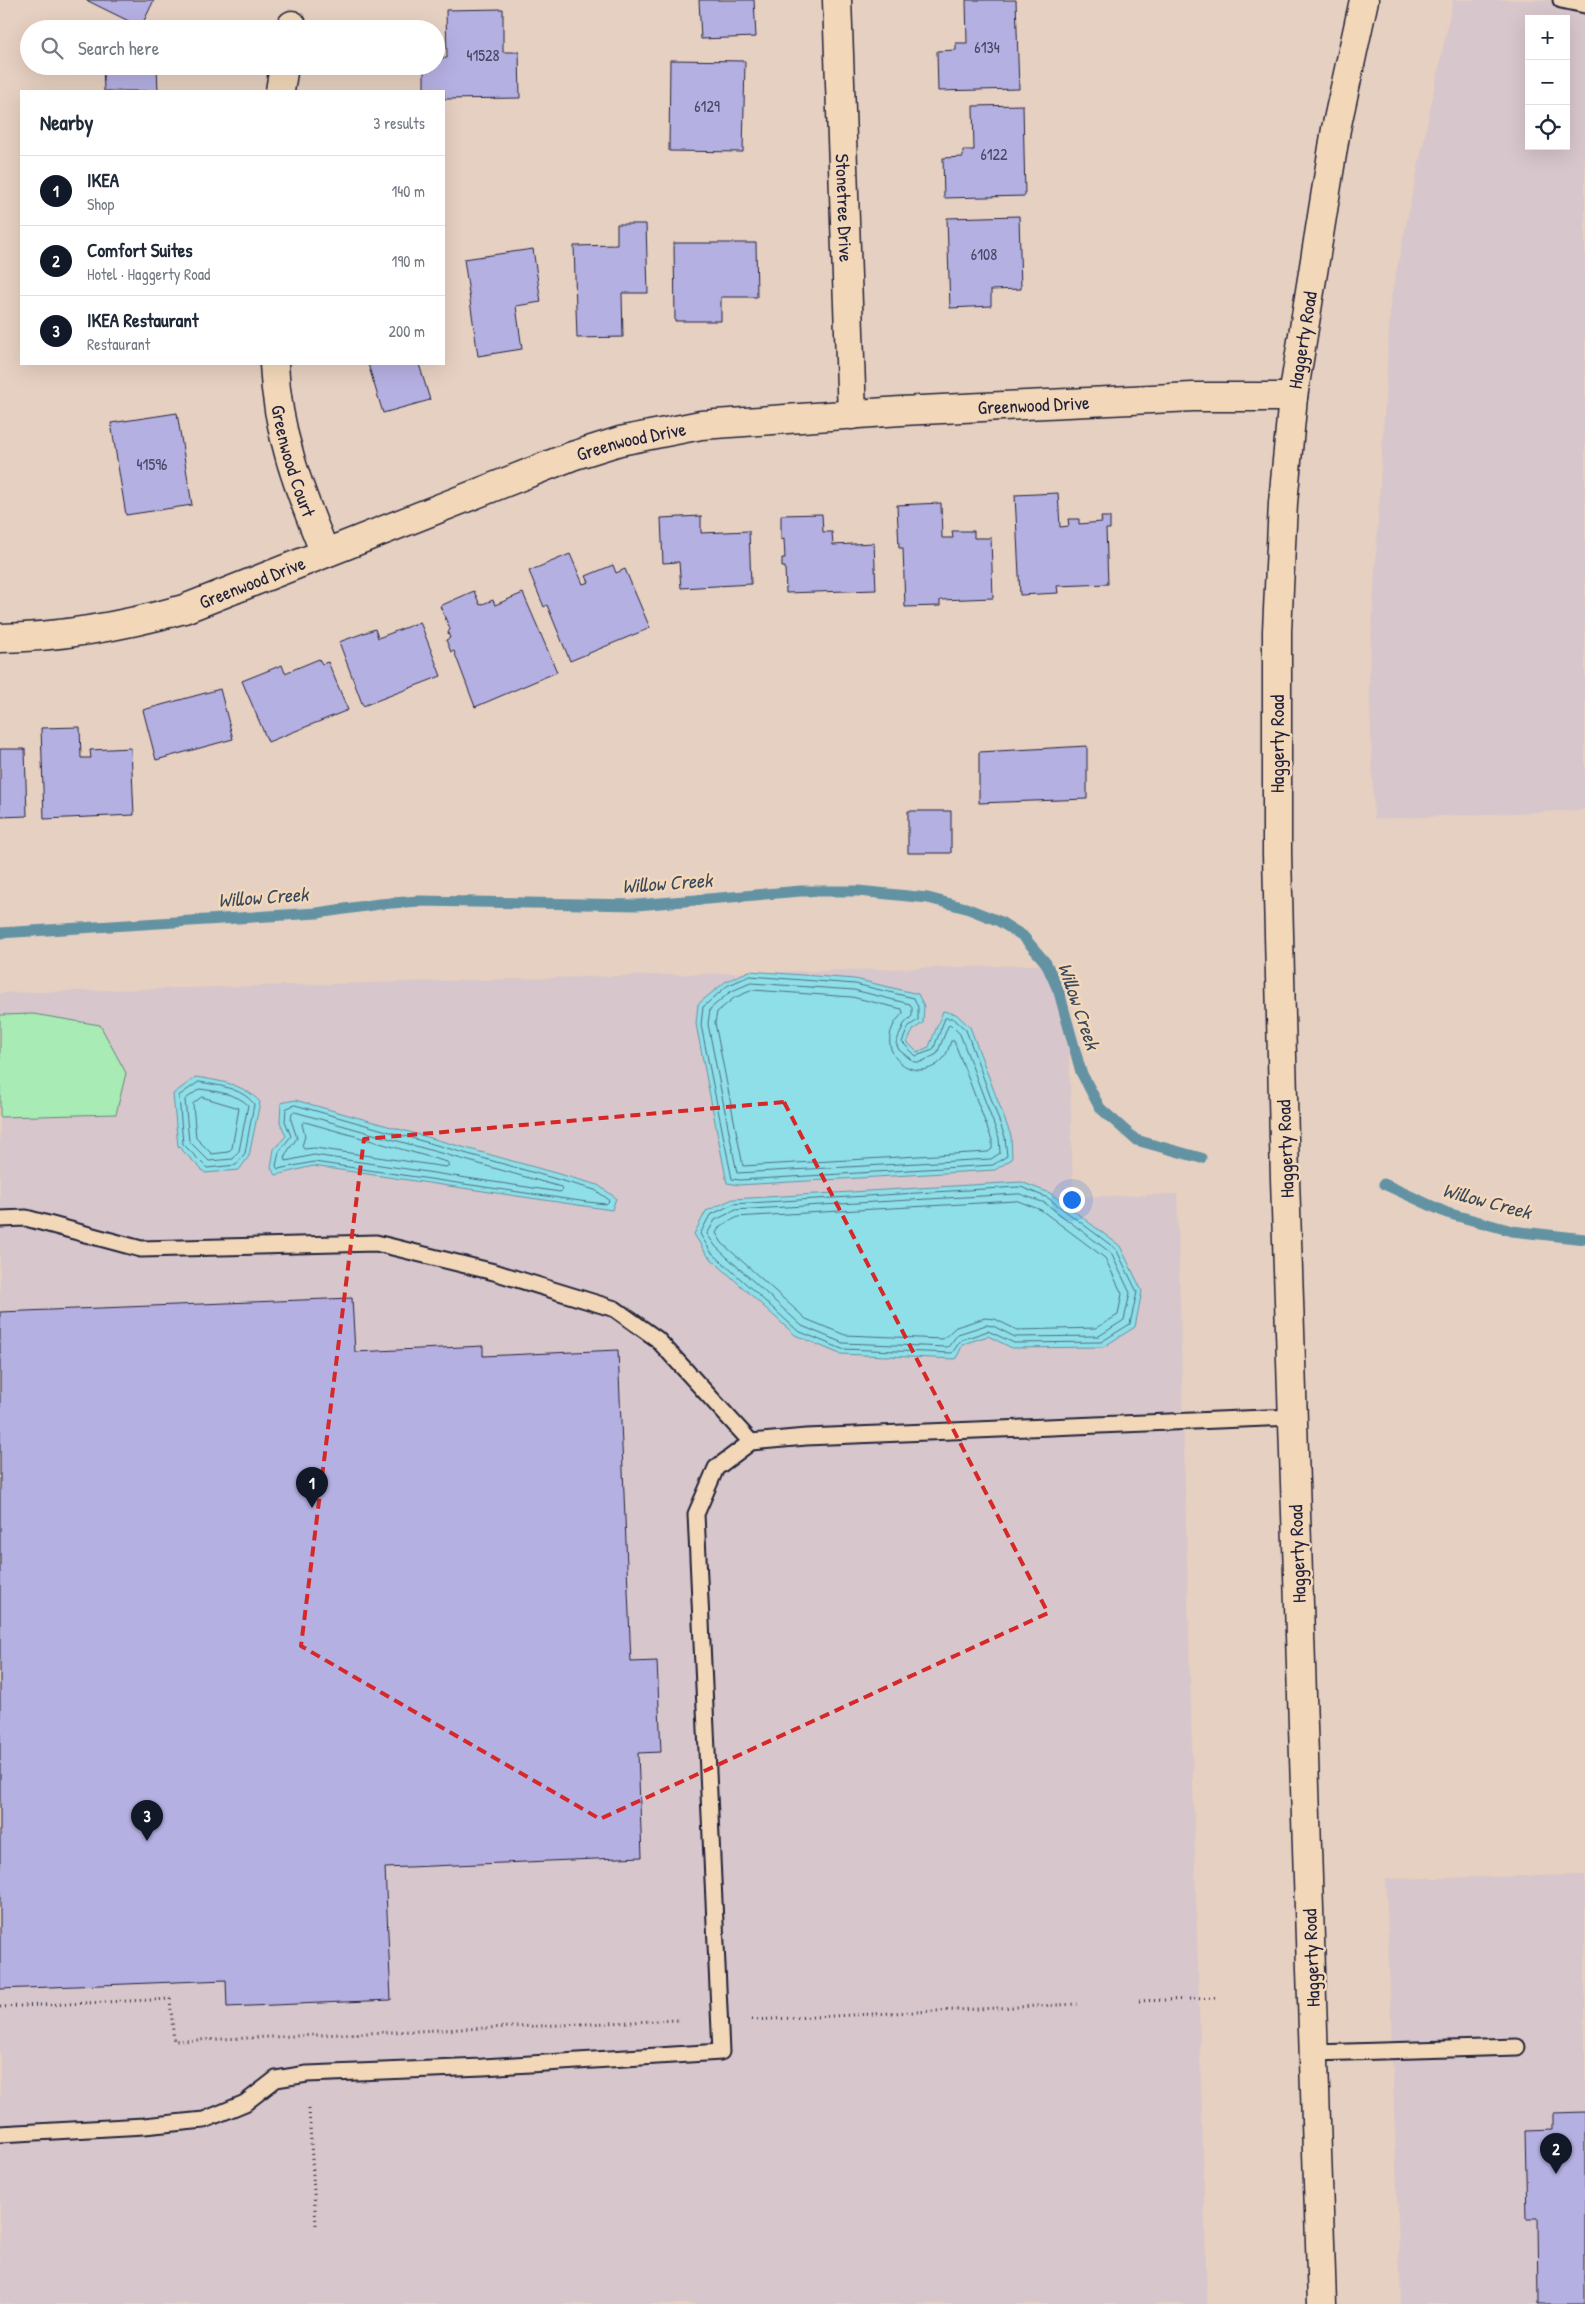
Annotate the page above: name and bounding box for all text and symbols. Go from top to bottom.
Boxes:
map controls [1525,15,1570,150]
button: + [1525,15,1570,60]
search box [20,20,445,75]
icon: search [38,34,66,62]
text: Search here [78,35,159,61]
house number: 6134 [974,36,1000,58]
house number: 41528 [467,44,500,66]
button: − [1525,60,1570,105]
house number: 6129 [694,95,720,117]
button: locate [1525,105,1570,150]
text: Nearby [40,108,93,137]
text: 3 results [373,112,425,134]
house number: 6122 [980,143,1008,165]
street label: Stonetree Drive [830,153,859,263]
text: IKEA [87,167,119,193]
text: 1 [53,180,59,202]
text: 140 m [391,180,425,202]
text: Shop [87,193,114,215]
text: Comfort Suites [87,237,193,263]
house number: 6108 [971,243,997,265]
text: 2 [52,250,60,272]
text: 190 m [392,250,425,272]
text: Hotel · Haggerty Road [87,263,210,285]
street label: Haggerty Road [1282,289,1323,391]
text: IKEA Restaurant [87,307,198,333]
text: 3 [52,320,60,342]
text: 200 m [389,320,425,342]
text: Restaurant [87,333,150,355]
street label: Greenwood Drive [977,389,1091,420]
street label: Greenwood Court [265,403,322,521]
street label: Greenwood Drive [573,415,688,467]
house number: 41596 [137,453,167,475]
street label: Greenwood Drive [195,549,309,615]
street label: Haggerty Road [1264,694,1290,793]
water label: Willow Creek [621,866,715,899]
water label: Willow Creek [217,880,311,913]
water label: Willow Creek [1052,959,1107,1054]
street label: Haggerty Road [1270,1099,1300,1199]
water label: Willow Creek [1440,1176,1536,1226]
your location [1059,1187,1085,1213]
pin: 1 [296,1467,328,1508]
street label: Haggerty Road [1282,1504,1312,1604]
pin: 3 [131,1800,163,1841]
street label: Haggerty Road [1296,1908,1326,2008]
pin: 2 [1540,2133,1572,2174]

